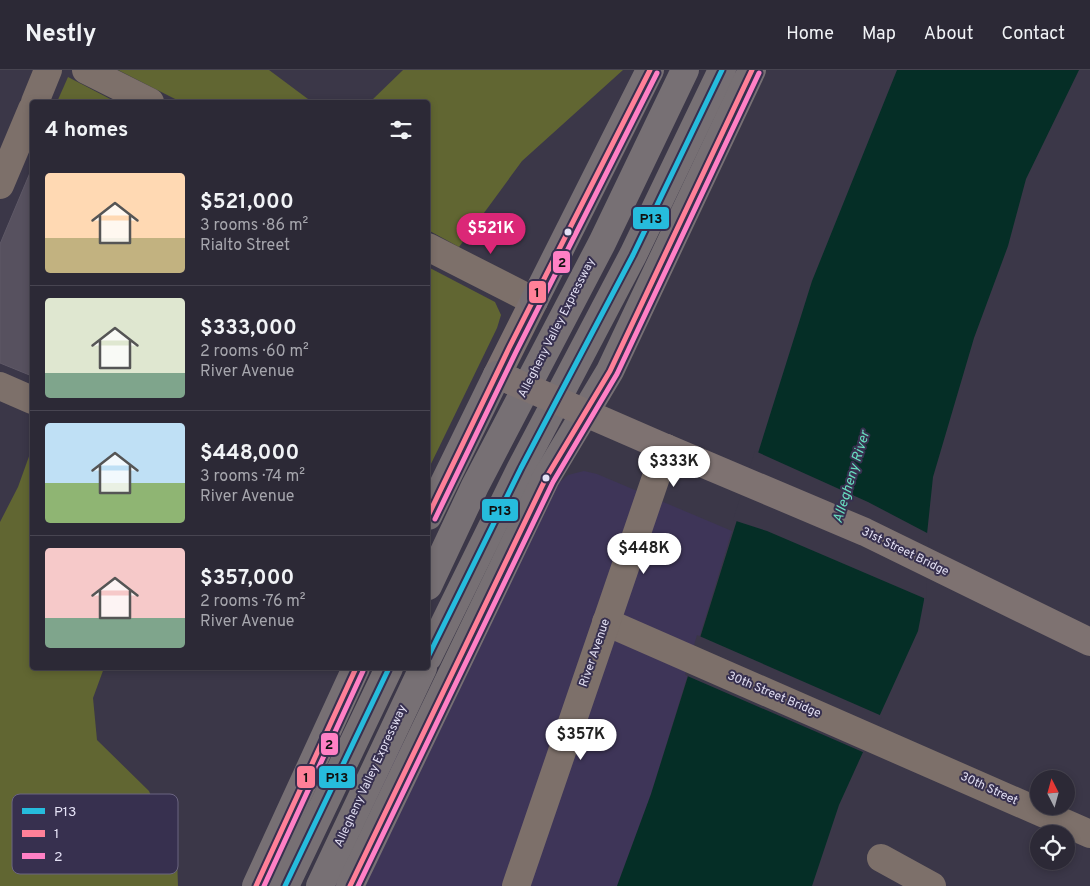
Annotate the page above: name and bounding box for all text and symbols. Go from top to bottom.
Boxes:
text: Nestly [25,20,96,50]
text: Home [786,23,834,46]
text: Map [862,23,896,46]
text: About [924,23,973,46]
text: Contact [1001,23,1065,46]
icon: filters [387,116,415,144]
text: 4 homes [45,117,128,144]
text: $521,000 [200,189,294,216]
icon: home [85,193,145,253]
line badge: P13 [632,206,670,230]
text: P13 [640,211,662,228]
pin: $521K [456,212,526,255]
text: 3 rooms · 86 m² [200,216,308,236]
text: $521K [468,219,514,239]
unlabelled marker [563,227,573,237]
text: Rialto Street [200,236,290,256]
line badge: 2 [552,250,571,274]
street label: Allegheny Valley Expressway [515,255,599,401]
text: 2 [558,255,566,272]
line badge: 1 [528,280,547,304]
text: 1 [534,285,540,302]
text: $333,000 [200,315,297,342]
icon: home [85,318,145,378]
text: 2 rooms · 60 m² [200,342,309,362]
text: River Avenue [200,362,294,382]
water label: Allegheny River [830,427,875,525]
text: $448,000 [200,440,299,467]
icon: home [85,443,145,503]
pin: $333K [639,446,709,488]
text: $333K [649,452,699,472]
text: 3 rooms · 74 m² [200,467,305,487]
unlabelled marker [541,473,551,483]
text: River Avenue [200,487,294,507]
line badge: P13 [481,498,519,522]
text: P13 [489,503,511,520]
street label: 31st Street Bridge [859,524,951,580]
pin: $448K [609,532,679,575]
text: $448K [618,539,670,559]
text: $357,000 [200,565,294,592]
icon: home [85,568,145,628]
text: 2 rooms · 76 m² [200,592,306,612]
text: River Avenue [200,612,294,632]
street label: River Avenue [576,617,614,689]
street label: 30th Street Bridge [725,668,823,722]
street label: Allegheny Valley Expressway [331,702,411,850]
pin: $357K [546,718,616,761]
text: $357K [557,725,605,745]
line badge: 2 [320,732,339,756]
text: 2 [325,737,333,754]
line badge: 1 [296,765,316,789]
line badge: P13 [318,765,356,789]
street label: 30th Street [958,769,1020,809]
text: 1 [303,770,309,787]
text: P13 [326,770,348,787]
north arrow [1030,770,1075,815]
map controls [1030,770,1075,870]
legend [12,794,178,874]
text: P13 [54,804,76,821]
button: locate [1030,825,1075,870]
text: 1 [54,826,59,843]
text: 2 [54,849,63,866]

